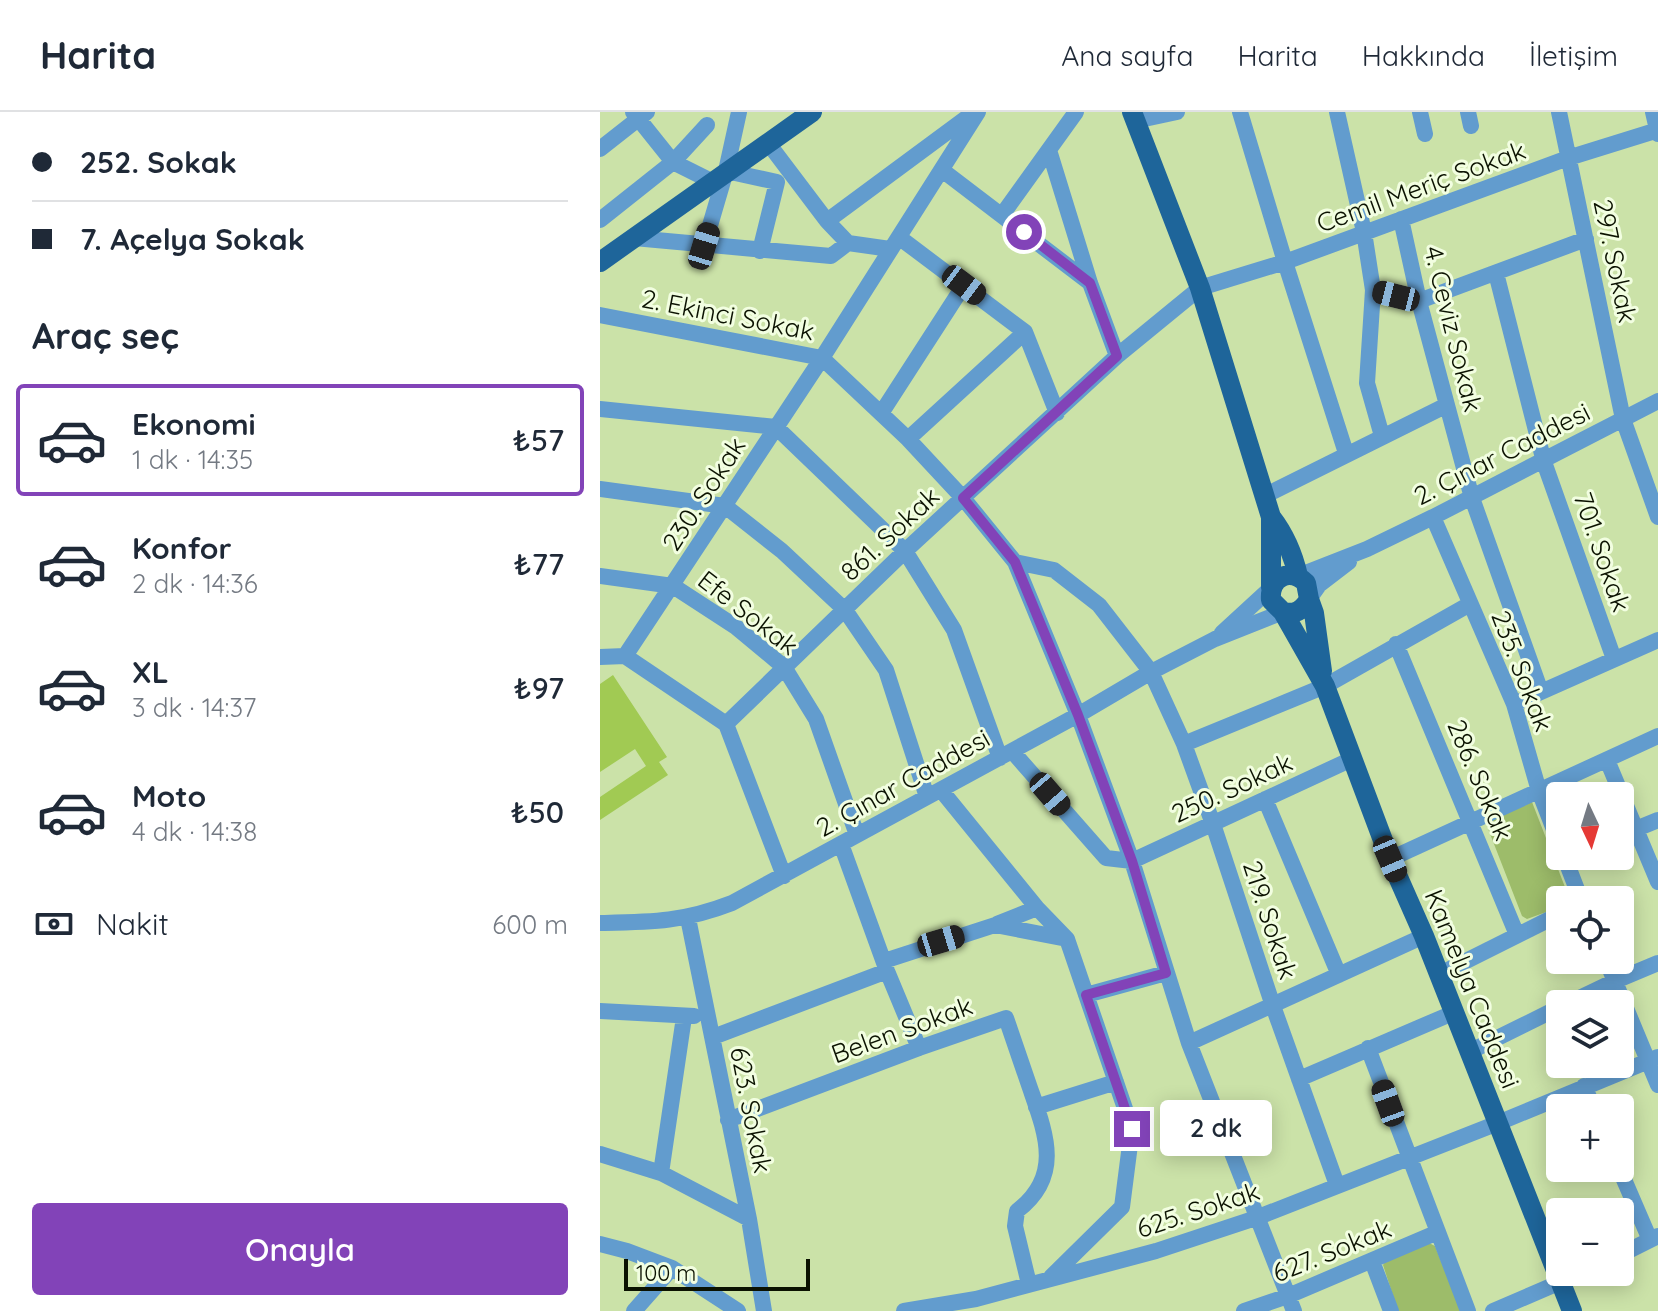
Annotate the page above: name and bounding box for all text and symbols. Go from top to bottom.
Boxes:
text: Harita [40,31,156,79]
text: Ana sayfa [1061,38,1193,73]
text: Harita [1237,38,1318,73]
text: Hakkında [1362,38,1485,73]
text: İletişim [1529,38,1618,73]
street label: Cemil Meriç Sokak [1312,133,1530,240]
text: 252. Sokak [80,143,237,181]
street label: 297. Sokak [1586,196,1645,326]
route start [1006,214,1042,250]
text: 7. Açelya Sokak [80,220,305,258]
car [686,220,722,272]
street label: 4. Ceviz Sokak [1417,243,1490,415]
car [938,261,990,309]
car [1370,279,1422,313]
street label: 2. Ekinci Sokak [639,282,817,347]
text: Araç seç [32,313,179,358]
street label: 2. Çınar Caddesi [1408,395,1595,512]
icon: car [36,404,108,476]
text: Ekonomi [132,405,256,443]
text: ₺57 [513,421,564,459]
street label: 230. Sokak [655,431,753,557]
text: 1 dk · 14:35 [132,443,253,476]
street label: 861. Sokak [833,480,946,588]
street label: 701. Sokak [1567,488,1638,616]
icon: car [36,528,108,600]
text: Konfor [132,529,232,567]
text: ₺77 [513,545,564,583]
street label: Efe Sokak [691,563,805,662]
text: 2 dk · 14:36 [132,567,258,600]
street label: 235. Sokak [1484,606,1561,736]
icon: car [36,652,108,724]
text: XL [132,653,169,691]
text: ₺97 [513,669,564,707]
text: 3 dk · 14:37 [132,691,256,724]
street label: 286. Sokak [1440,714,1521,845]
street label: 2. Çınar Caddesi [810,721,995,844]
street label: 250. Sokak [1166,745,1298,830]
car [1025,768,1075,820]
icon: car [36,776,108,848]
text: Moto [132,777,206,815]
north arrow [1546,782,1634,870]
map controls [1546,782,1634,1286]
text: ₺50 [510,793,564,831]
text: 4 dk · 14:38 [132,815,257,848]
car [1370,832,1410,886]
street label: 219. Sokak [1236,856,1305,983]
street label: Kamelya Caddesi [1418,885,1527,1093]
button: locate [1546,886,1634,974]
icon: cash [32,902,76,946]
text: Nakit [96,905,169,943]
text: 600 m [492,908,568,941]
car [915,923,967,959]
street label: Belen Sokak [827,989,977,1070]
button: layers [1546,990,1634,1078]
street label: 623. Sokak [723,1044,780,1176]
car [1369,1076,1407,1130]
button: + [1546,1094,1634,1182]
callout: 2 dk [1160,1101,1272,1157]
route end [1114,1111,1150,1147]
text: 2 dk [1190,1111,1242,1144]
street label: 625. Sokak [1132,1174,1264,1245]
button: − [1546,1198,1634,1286]
button: Onayla [32,1203,568,1295]
street label: 627. Sokak [1268,1212,1396,1289]
scale bar [624,1255,810,1291]
text: 100 m [636,1259,696,1287]

